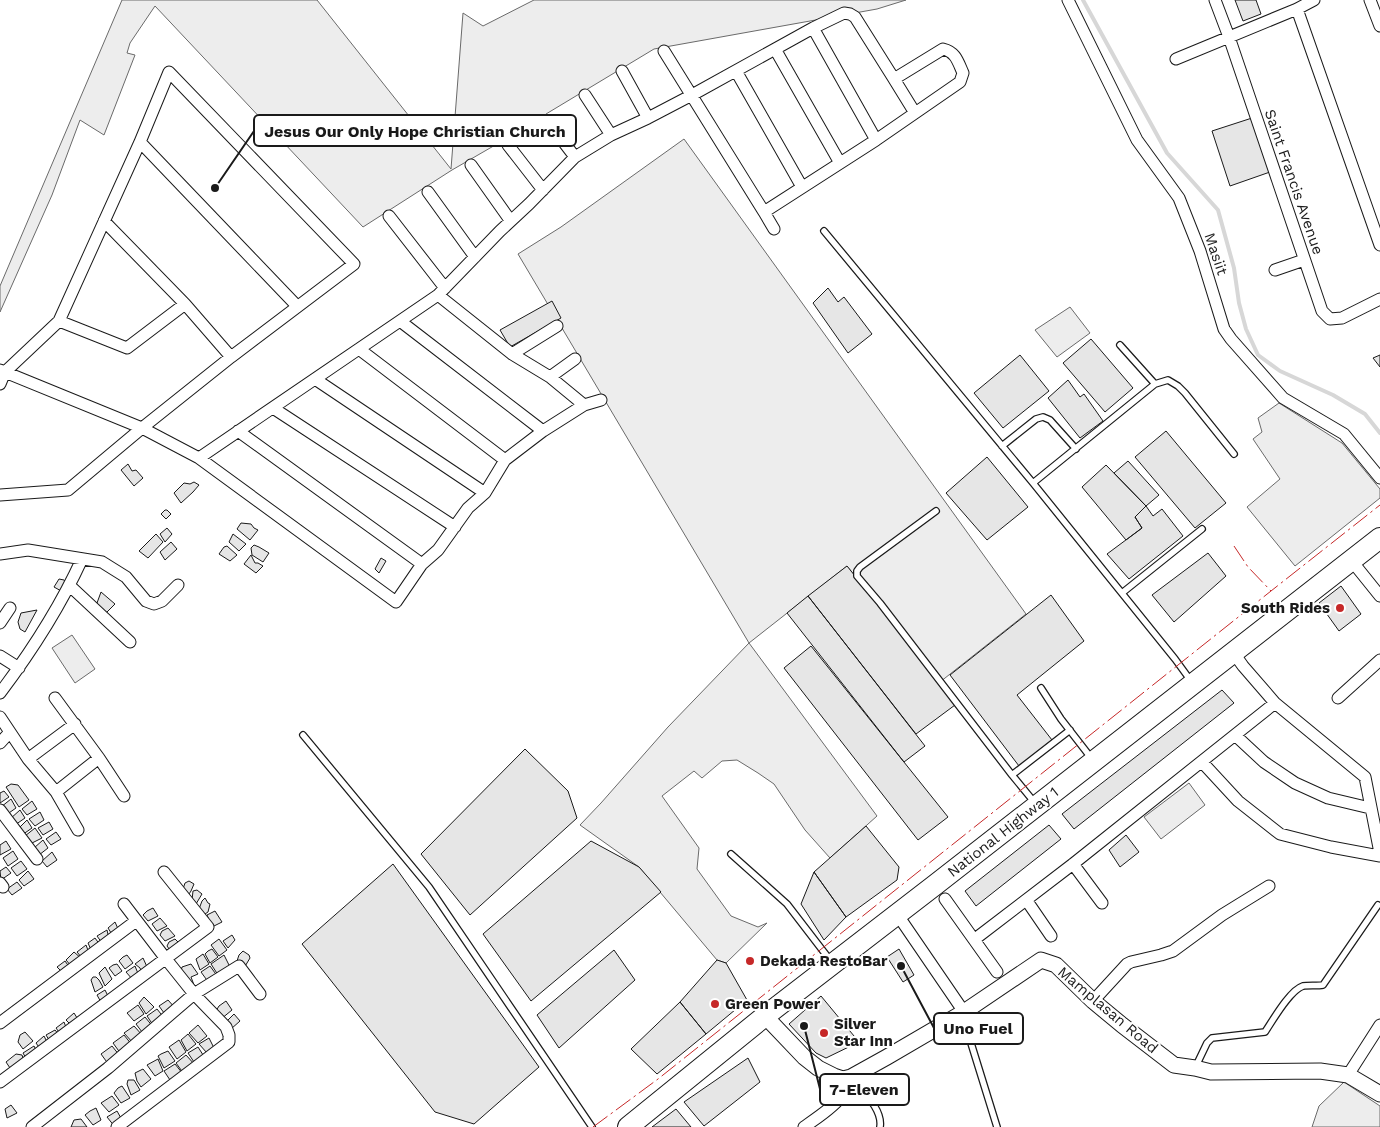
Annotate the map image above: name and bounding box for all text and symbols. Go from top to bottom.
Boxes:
street label: Saint Francis Avenue [1261,107,1327,257]
callout: Jesus Our Only Hope Christian Church [254,115,576,146]
text: Jesus Our Only Hope Christian Church [264,122,566,141]
street label: Masiit [1200,231,1232,278]
place label: South Rides [1241,599,1330,617]
marker: South Rides [1334,602,1346,614]
street label: National Highway 1 [944,783,1062,881]
place label: Dekada RestoBar [760,952,888,970]
marker: Dekada RestoBar [744,955,756,967]
street label: Mamplasan Road [1054,963,1162,1057]
place label: Green Power [725,995,821,1013]
marker: Green Power [709,998,721,1010]
callout: Uno Fuel [934,1013,1023,1044]
place label: Silver Star Inn [834,1015,893,1050]
text: Uno Fuel [943,1019,1013,1038]
marker: Silver Star Inn [818,1027,830,1039]
callout: 7-Eleven [820,1074,909,1105]
text: 7-Eleven [829,1080,899,1099]

